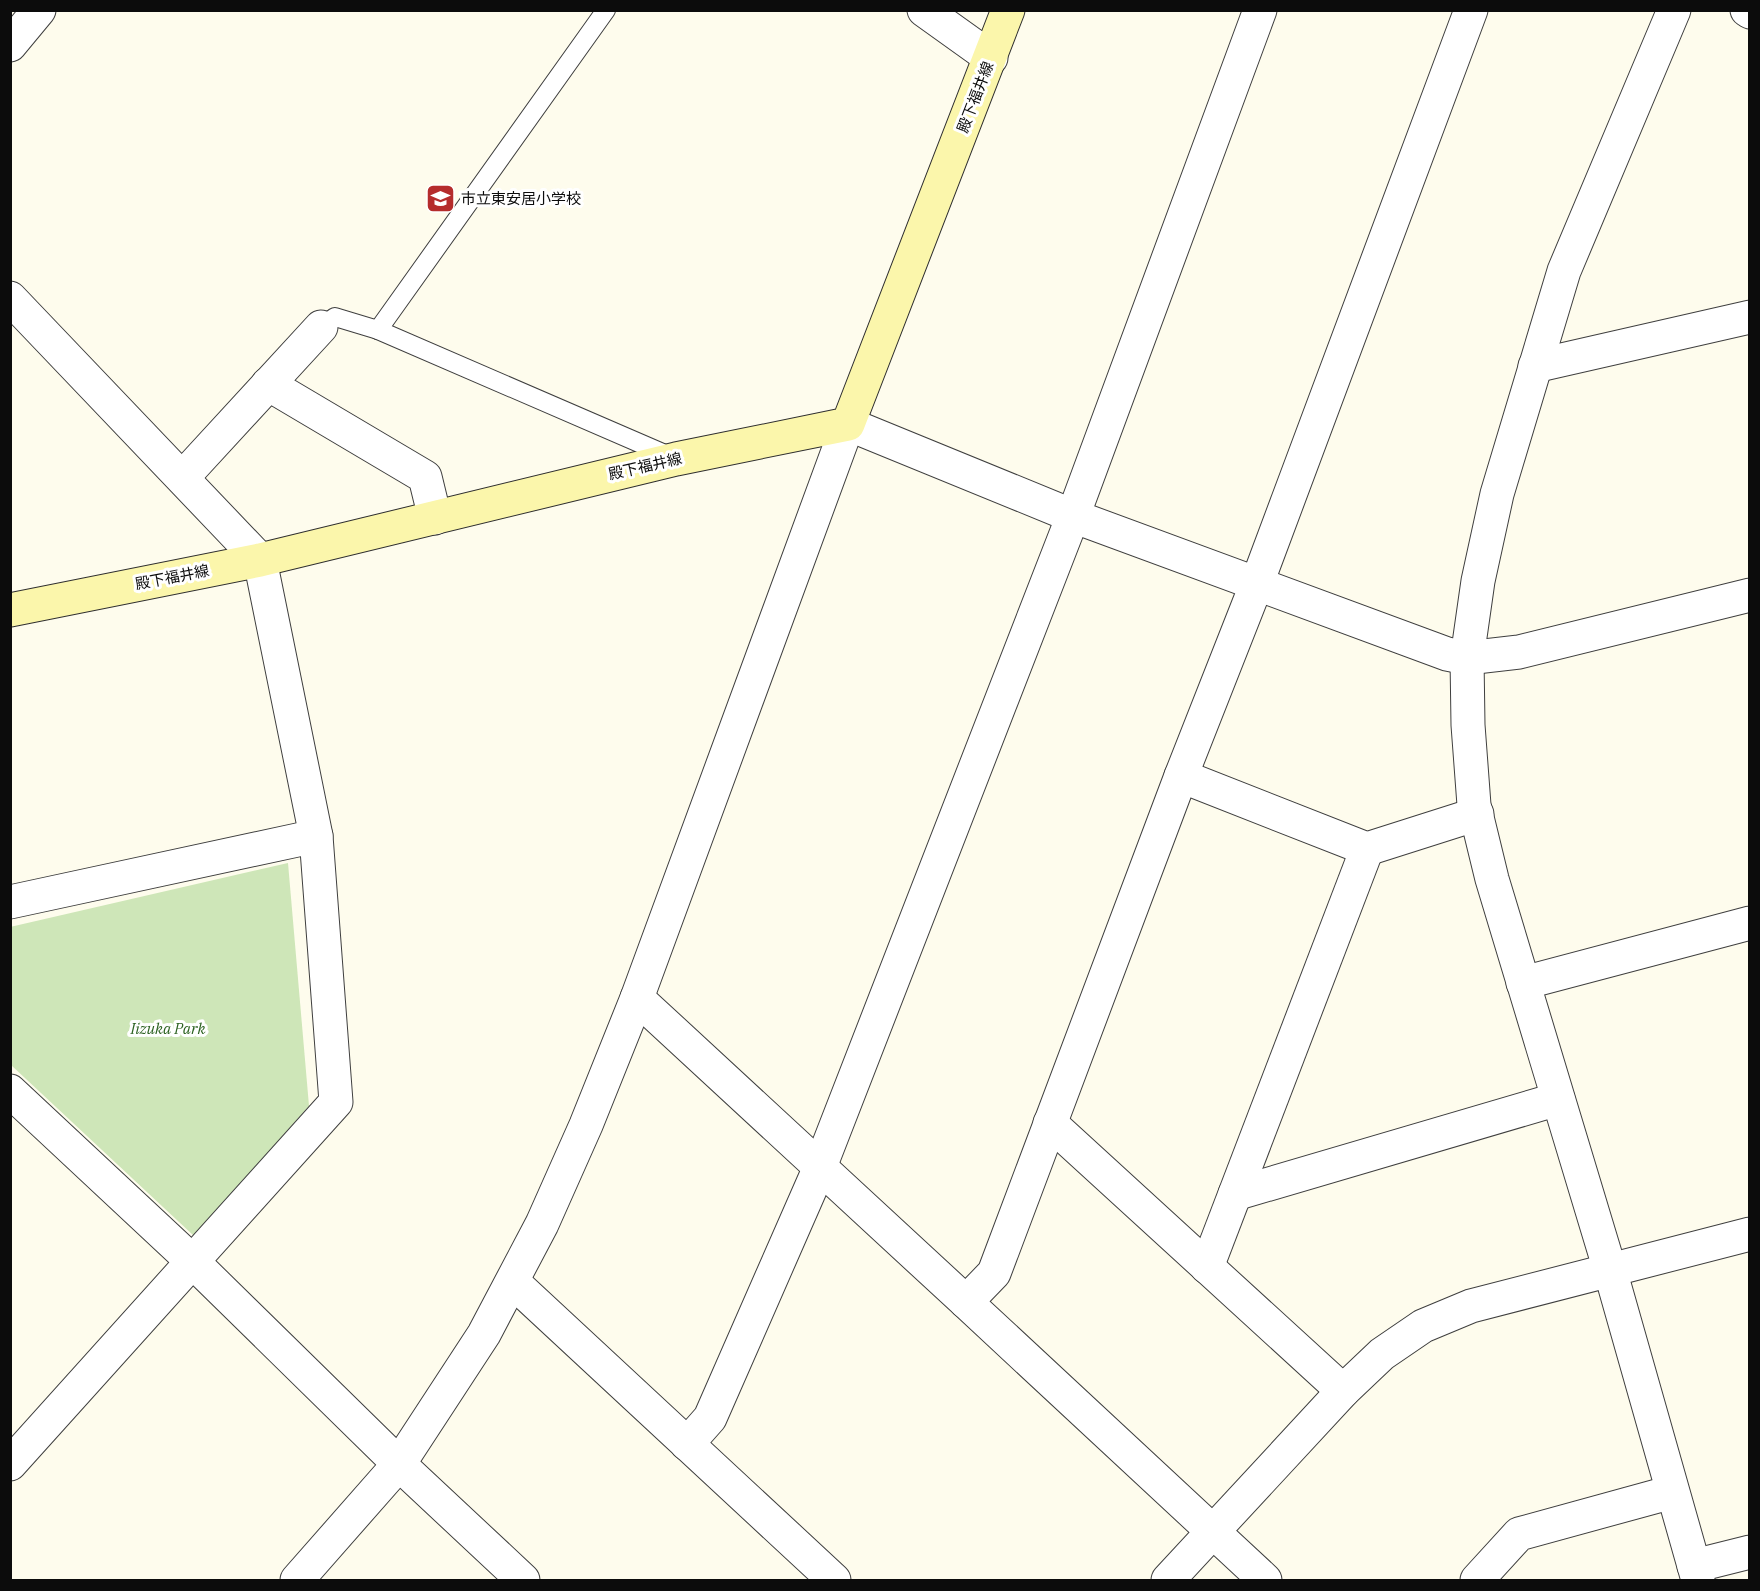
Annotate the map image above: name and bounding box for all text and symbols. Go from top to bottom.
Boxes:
street label: 殿下福井線 [953,59,997,135]
school or university icon: 市立東安居小学校 [424,182,456,214]
place label: 市立東安居小学校 [461,189,581,208]
street label: 殿下福井線 [606,448,684,484]
street label: 殿下福井線 [133,561,211,593]
park label: Iizuka Park [129,1019,206,1038]

